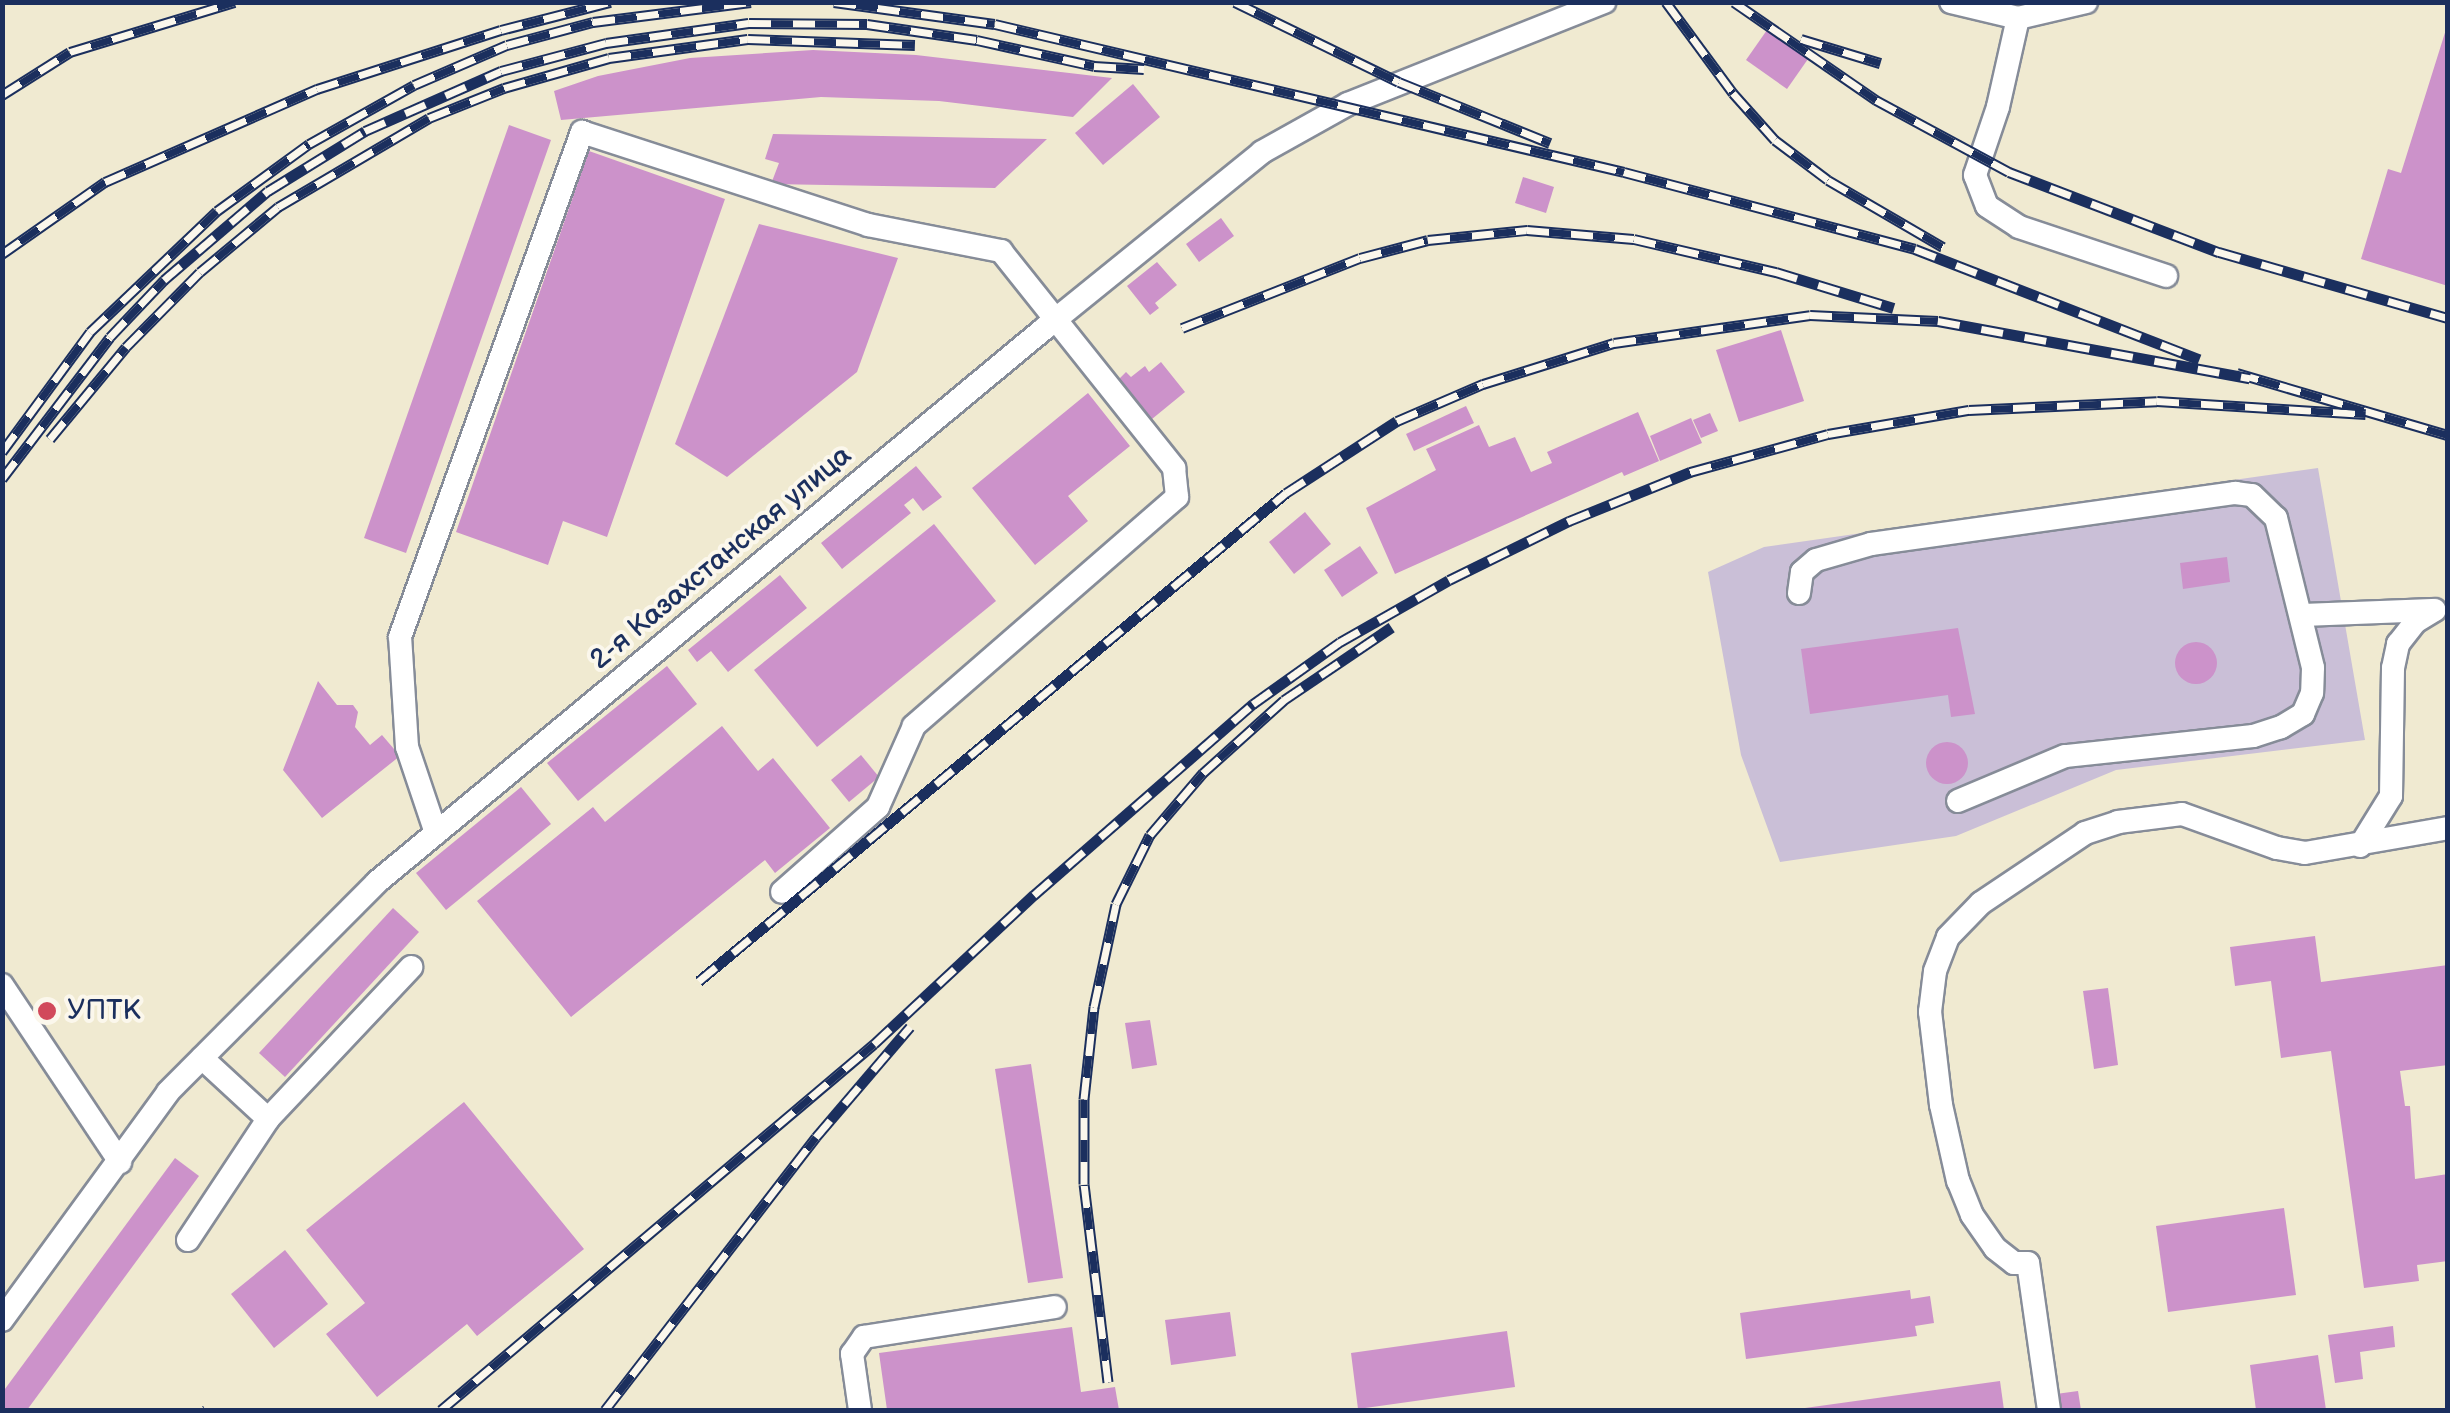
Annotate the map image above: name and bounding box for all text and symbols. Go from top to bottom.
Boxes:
street label: 2-я Казахстанская улица [584,439,858,677]
place label: УПТК [67,994,141,1028]
marker: УПТК [36,1000,58,1022]

